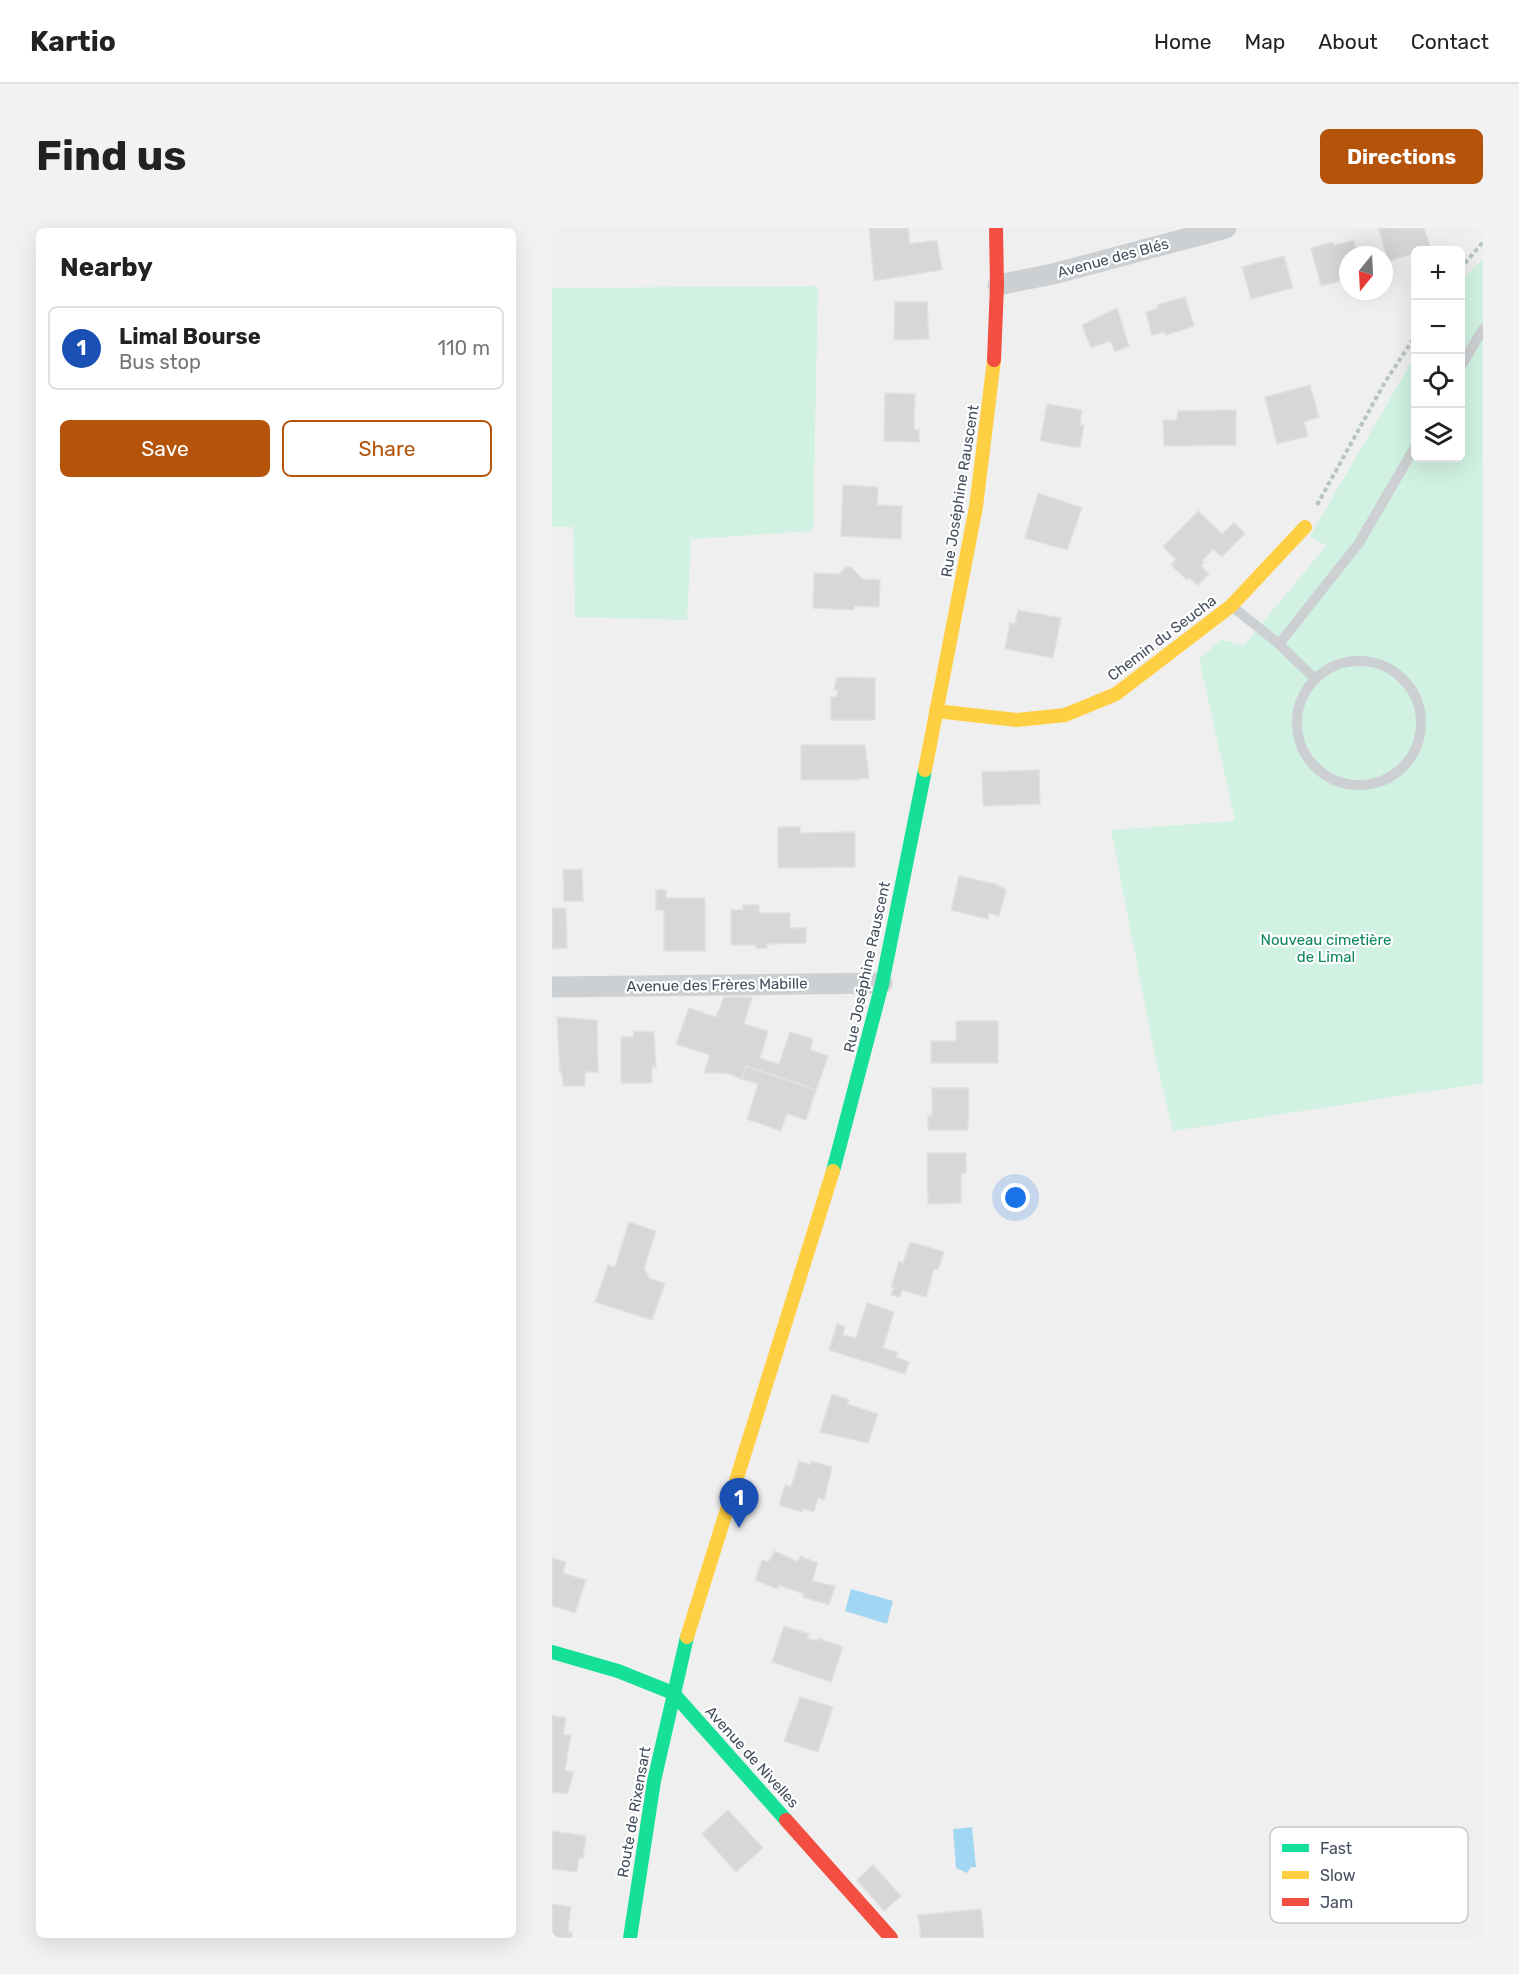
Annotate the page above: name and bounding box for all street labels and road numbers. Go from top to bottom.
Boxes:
street label: Avenue des Blés [1055,234,1171,282]
street label: Rue Joséphine Rauscent [937,403,983,578]
street label: Chemin du Seucha [1104,591,1220,685]
street label: Rue Joséphine Rauscent [840,880,894,1054]
street label: Avenue des Frères Mabille [626,974,808,996]
street label: Avenue de Nivelles [701,1702,803,1812]
street label: Route de Rixensart [614,1745,654,1879]

